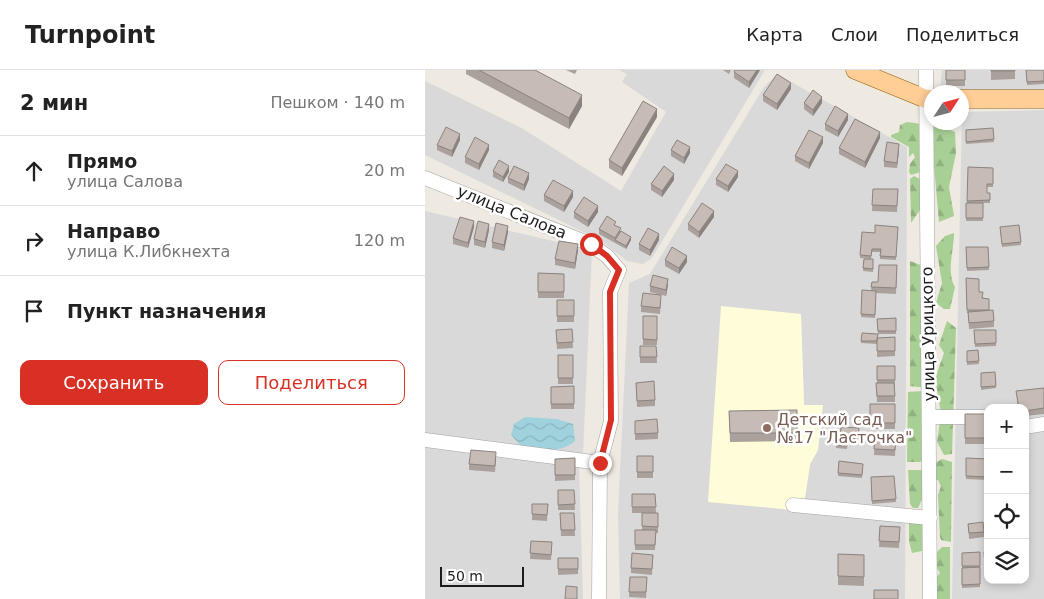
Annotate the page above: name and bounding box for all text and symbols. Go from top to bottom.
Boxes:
text: Turnpoint [25,21,155,49]
text: Карта [746,24,803,45]
text: Слои [831,24,878,45]
text: Поделиться [906,24,1019,45]
north arrow [924,85,969,130]
text: 2 мин [20,91,88,115]
text: Пешком · 140 m [270,93,405,112]
text: Прямо [67,150,137,172]
icon: ahead [20,157,48,185]
text: 20 m [364,161,405,180]
text: улица Салова [67,172,183,191]
street label: улица Салова [455,181,569,243]
text: Направо [67,220,160,242]
icon: right [20,227,48,255]
text: 120 m [354,231,405,250]
route start [580,233,603,256]
text: улица К.Либкнехта [67,242,230,261]
street label: улица Урицкого [917,266,939,402]
icon: arrive [20,297,48,325]
text: Пункт назначения [67,300,266,322]
button: Сохранить [20,360,208,405]
button: Поделиться [218,360,405,405]
map controls [984,404,1029,584]
button: + [984,404,1029,449]
place label: Детский сад №17 "Ласточка" [777,410,912,447]
marker: Детский сад №17 "Ласточка" [761,422,773,434]
button: − [984,449,1029,494]
route end [589,452,612,475]
button: locate [984,494,1029,539]
button: layers [984,539,1029,584]
scale bar [440,564,524,587]
text: 50 m [447,568,483,584]

